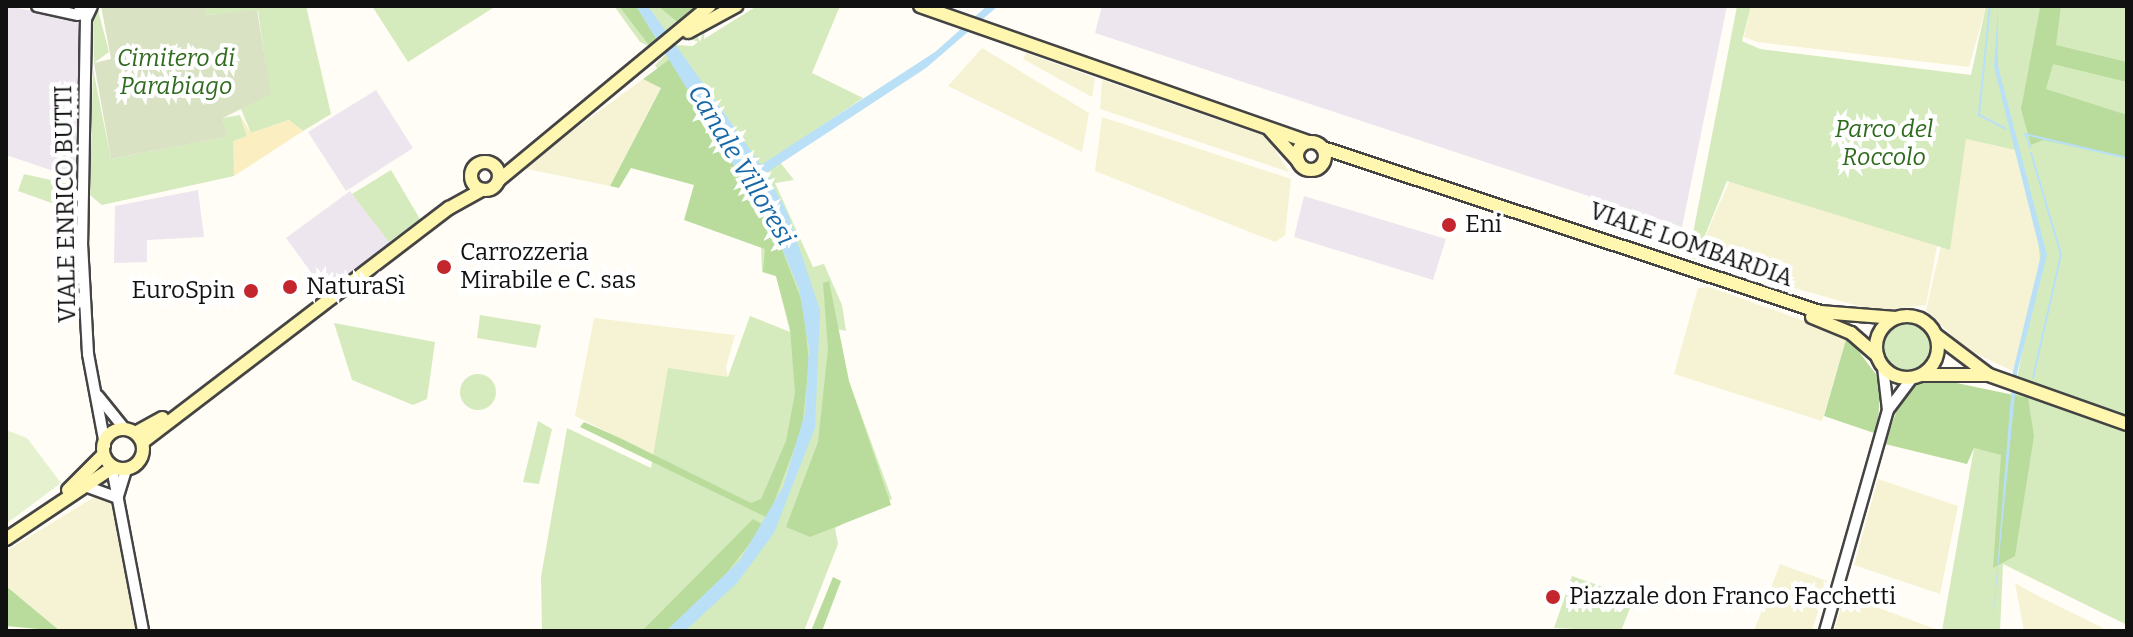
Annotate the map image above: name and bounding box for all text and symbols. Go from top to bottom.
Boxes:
park label: Cimitero di Parabiago [117,45,235,101]
water label: Canale Villoresi [681,79,801,251]
street label: VIALE ENRICO BUTTI [50,85,82,323]
park label: Parco del Roccolo [1835,116,1933,172]
street label: VIALE LOMBARDIA [1586,197,1796,293]
place label: Eni [1465,211,1502,239]
marker: Eni [1440,216,1458,234]
place label: Carrozzeria Mirabile e C. sas [460,239,636,295]
marker: Carrozzeria Mirabile e C. sas [435,258,453,276]
place label: NaturaSì [306,273,405,301]
place label: EuroSpin [131,277,235,305]
marker: NaturaSì [281,278,299,296]
marker: EuroSpin [242,282,260,300]
place label: Piazzale don Franco Facchetti [1569,583,1896,611]
marker: Piazzale don Franco Facchetti [1544,588,1562,606]

